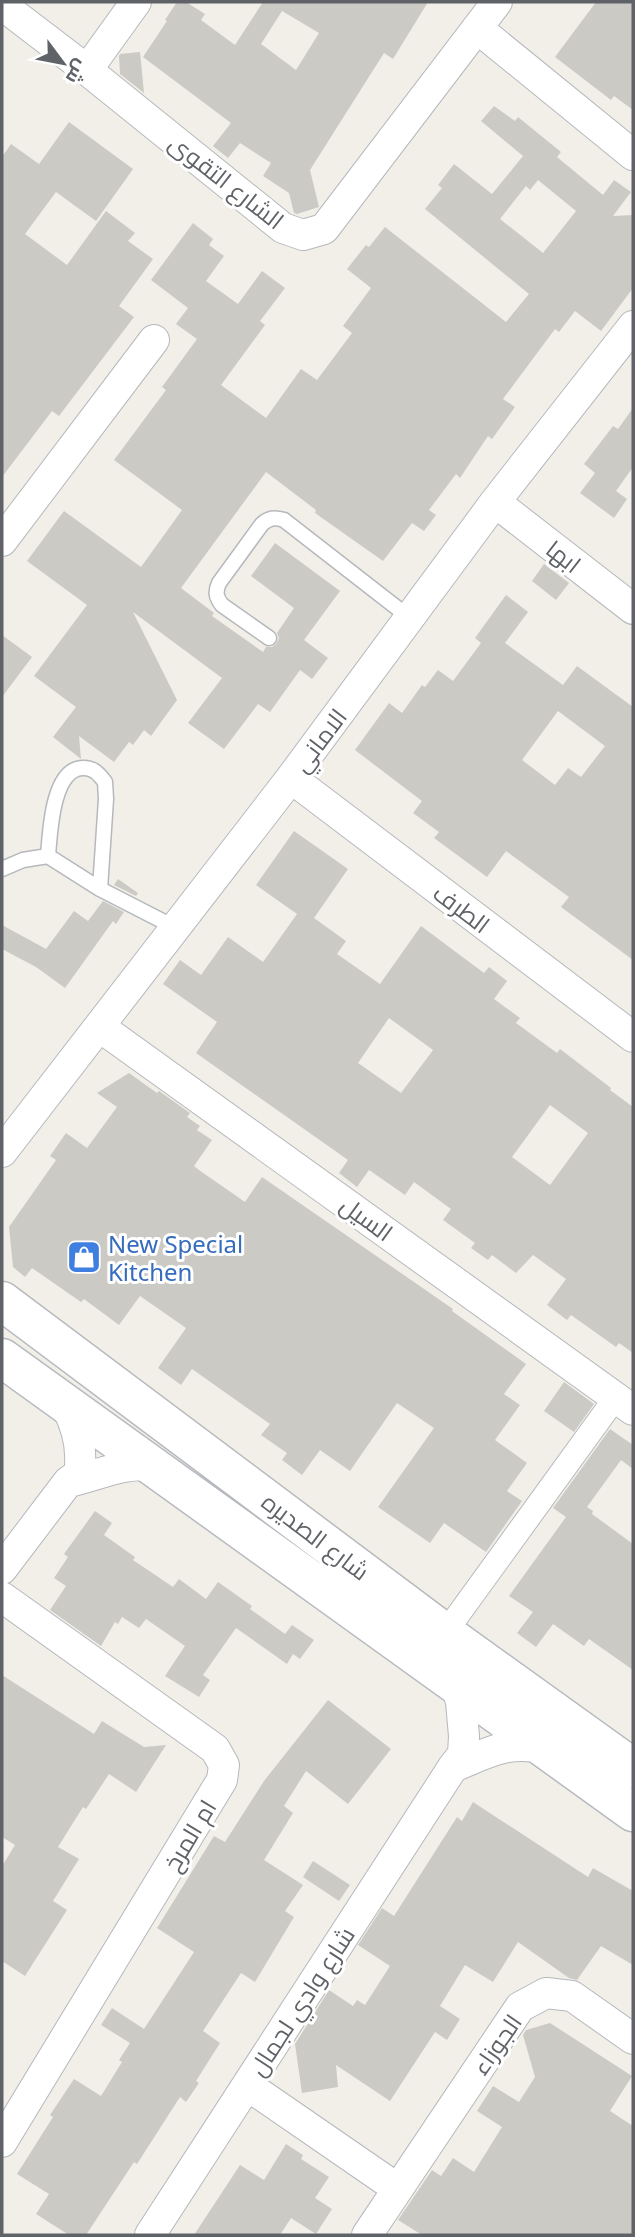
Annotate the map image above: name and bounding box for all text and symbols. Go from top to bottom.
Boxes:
north arrow [28,28,98,98]
text: ش [60,55,95,89]
street label: الشارع التقوى [162,126,291,237]
street label: ابها [540,532,588,580]
street label: الاماني [284,701,357,781]
street label: الطرف [427,876,497,940]
street label: السيل [334,1188,400,1248]
place label: New Special Kitchen [108,1227,243,1288]
shop icon: New Special Kitchen [65,1238,103,1276]
street label: شارع الصديره [255,1485,377,1588]
street label: ام المرخ [155,1793,224,1877]
street label: شارع وادي لجمال [240,1920,364,2084]
street label: الجوزاء [463,2007,529,2081]

